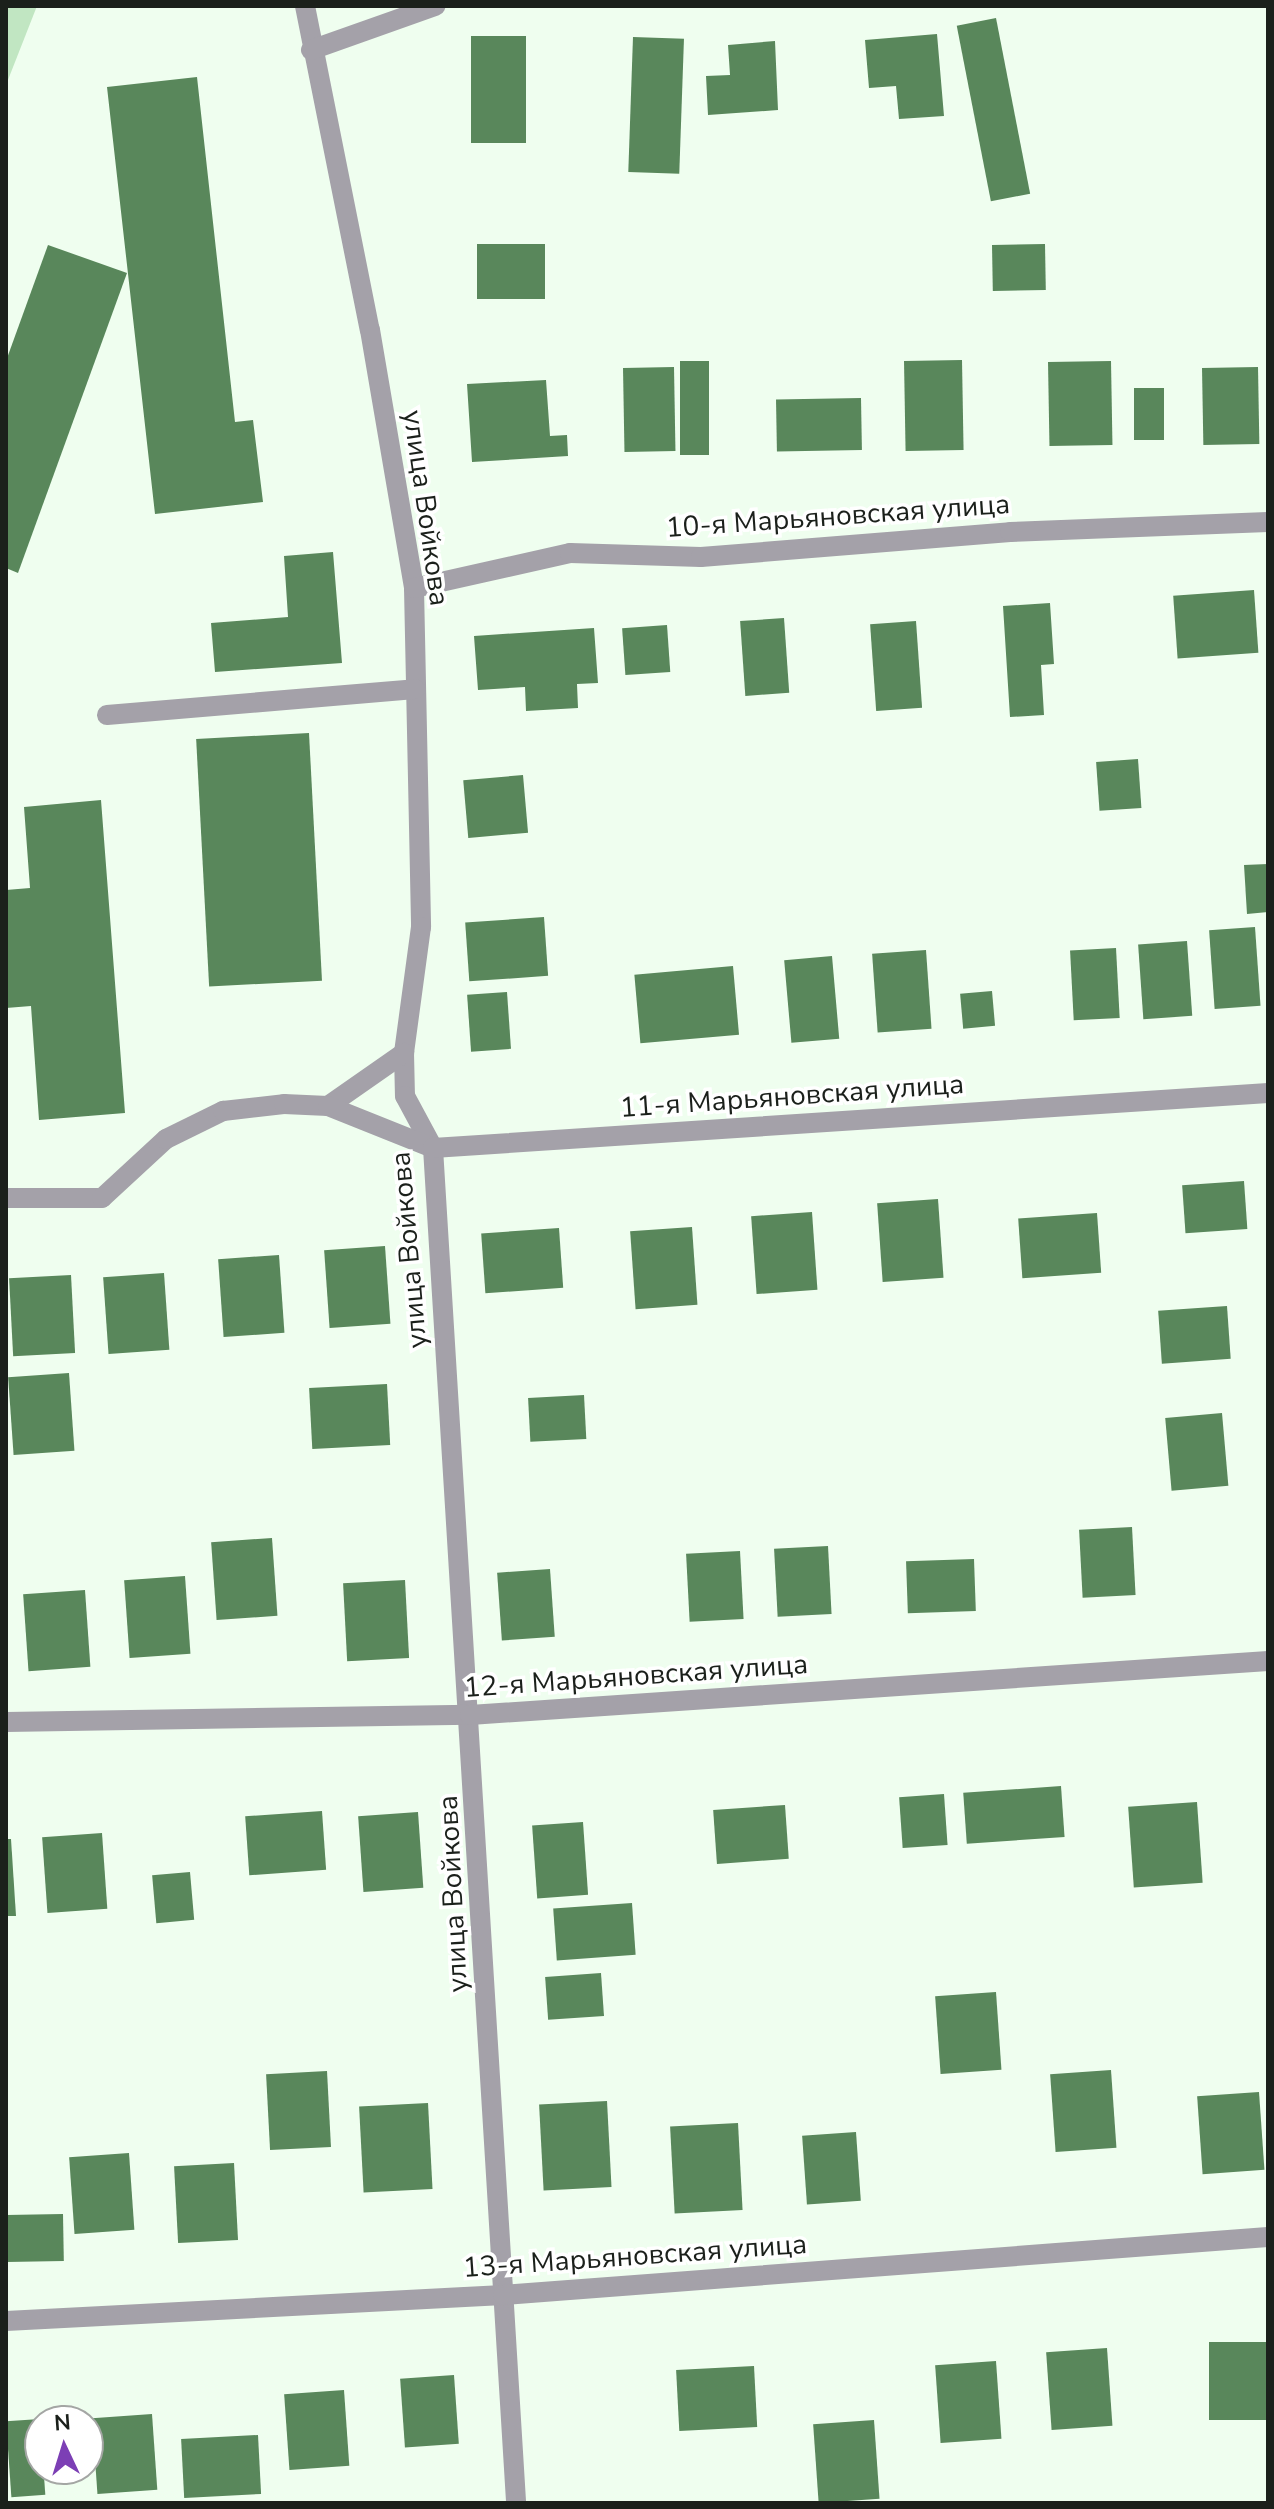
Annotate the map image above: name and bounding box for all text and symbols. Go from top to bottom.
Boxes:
street label: улица Войкова [396,408,456,608]
street label: 10-я Марьяновская улица [665,487,1011,545]
street label: 11-я Марьяновская улица [619,1067,965,1125]
street label: улица Войкова [384,1150,434,1350]
street label: 12-я Марьяновская улица [463,1647,809,1705]
street label: улица Войкова [431,1795,475,1993]
street label: 13-я Марьяновская улица [462,2227,808,2285]
north arrow [24,2405,104,2485]
text: N [53,2408,72,2439]

